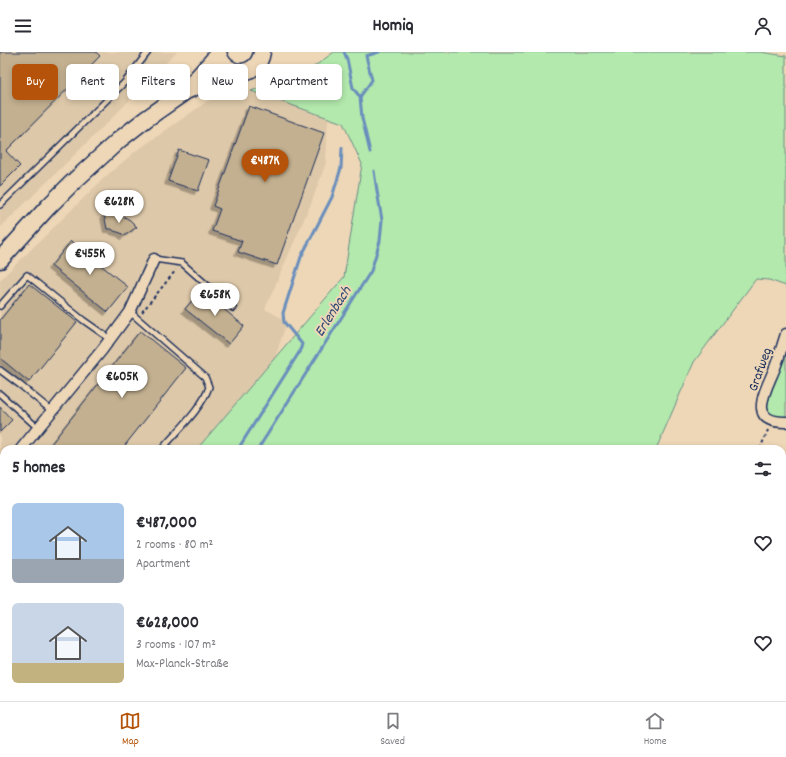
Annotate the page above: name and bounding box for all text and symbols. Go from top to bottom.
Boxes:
text: Homiq [373,14,413,39]
icon: menu [12,15,34,37]
icon: person [752,15,774,37]
chip: Buy [12,64,58,100]
chip: Rent [66,64,119,100]
chip: Filters [127,64,190,100]
chip: New [198,64,248,100]
chip: Apartment [256,64,342,100]
pin: €487K [237,149,293,183]
text: €487K [251,152,279,171]
pin: €628K [91,190,147,224]
text: €628K [104,193,134,212]
pin: €455K [62,242,118,276]
text: €455K [75,245,105,264]
water label: Erlenbach [310,282,358,342]
pin: €658K [187,283,243,317]
text: €658K [200,286,230,305]
street label: Grafweg [744,345,778,394]
pin: €605K [94,365,150,399]
text: €605K [106,368,138,387]
text: 5 homes [12,457,65,481]
icon: filters [752,458,774,480]
text: €487,000 [136,512,197,536]
icon: home [44,519,92,567]
icon: heart [752,532,774,554]
text: 2 rooms · 80 m² [136,536,213,555]
text: Apartment [136,555,190,574]
text: €628,000 [136,612,199,636]
icon: home [44,619,92,667]
icon: heart [752,632,774,654]
text: 3 rooms · 107 m² [136,636,216,655]
text: Max-Planck-Straße [136,655,228,674]
tab: Map [119,710,141,750]
tab: Saved [380,710,405,750]
tab: Home [644,710,667,750]

